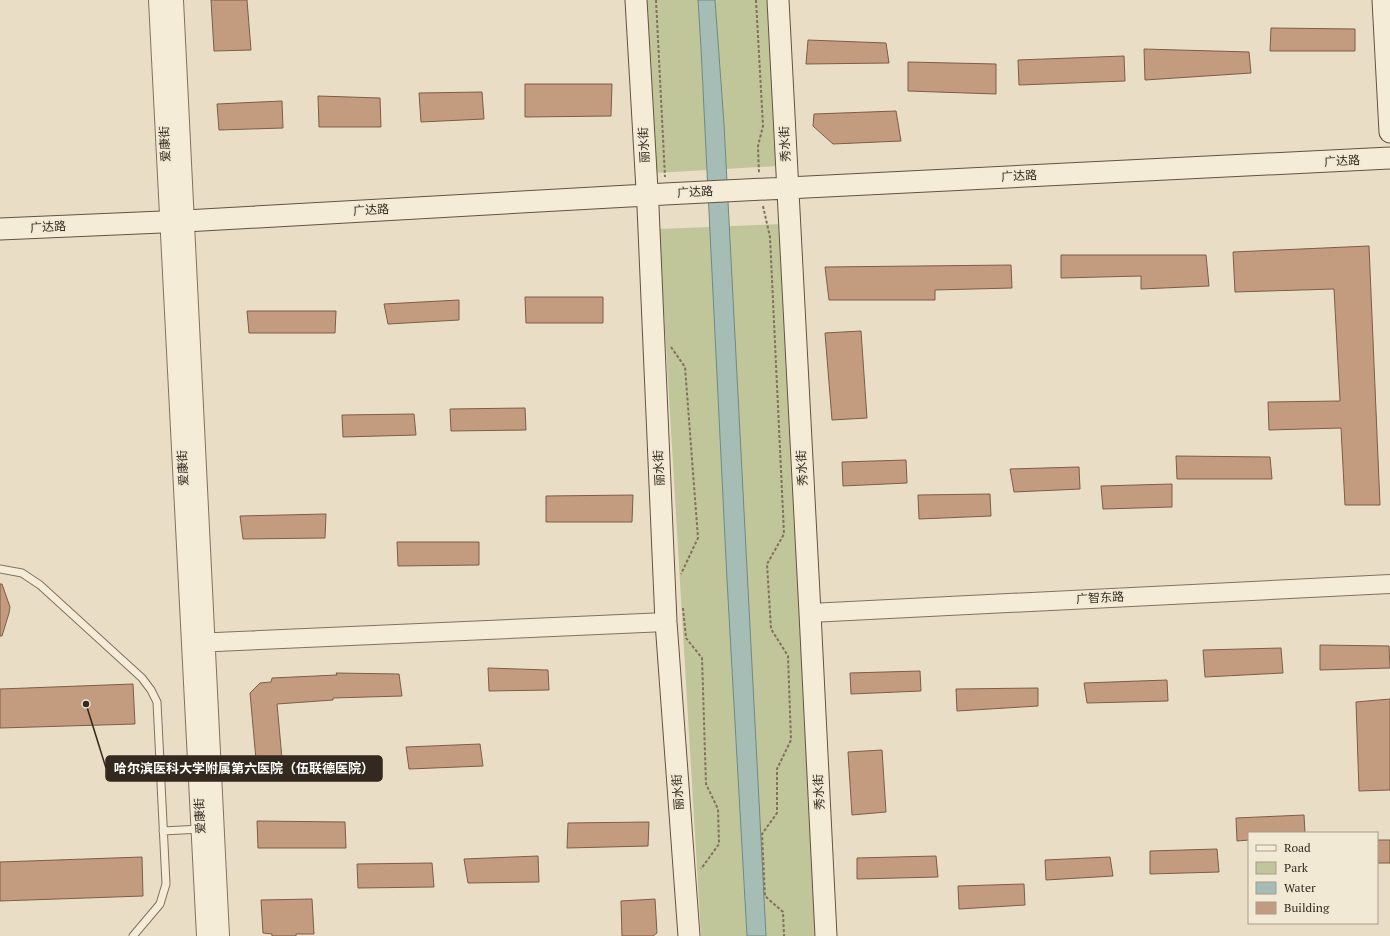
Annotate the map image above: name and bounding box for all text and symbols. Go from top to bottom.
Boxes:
street label: 爱康街 [156,126,173,162]
street label: 秀水街 [776,126,793,162]
street label: 丽水街 [635,127,652,163]
street label: 广达路 [1324,152,1360,169]
street label: 广达路 [1001,167,1037,184]
street label: 广达路 [677,183,713,200]
street label: 广达路 [353,201,389,218]
street label: 广达路 [30,218,66,235]
street label: 爱康街 [174,450,191,486]
street label: 丽水街 [650,450,667,486]
street label: 秀水街 [793,450,810,486]
street label: 广智东路 [1076,589,1124,606]
callout: 哈尔滨医科大学附属第六医院（伍联德医院） [106,756,382,781]
text: 哈尔滨医科大学附属第六医院（伍联德医院） [114,759,374,777]
street label: 丽水街 [669,774,686,811]
street label: 秀水街 [810,774,827,810]
street label: 爱康街 [191,798,208,834]
legend [1248,832,1378,924]
text: Road [1284,840,1311,855]
text: Park [1284,860,1309,875]
text: Water [1284,880,1316,895]
text: Building [1284,900,1330,915]

